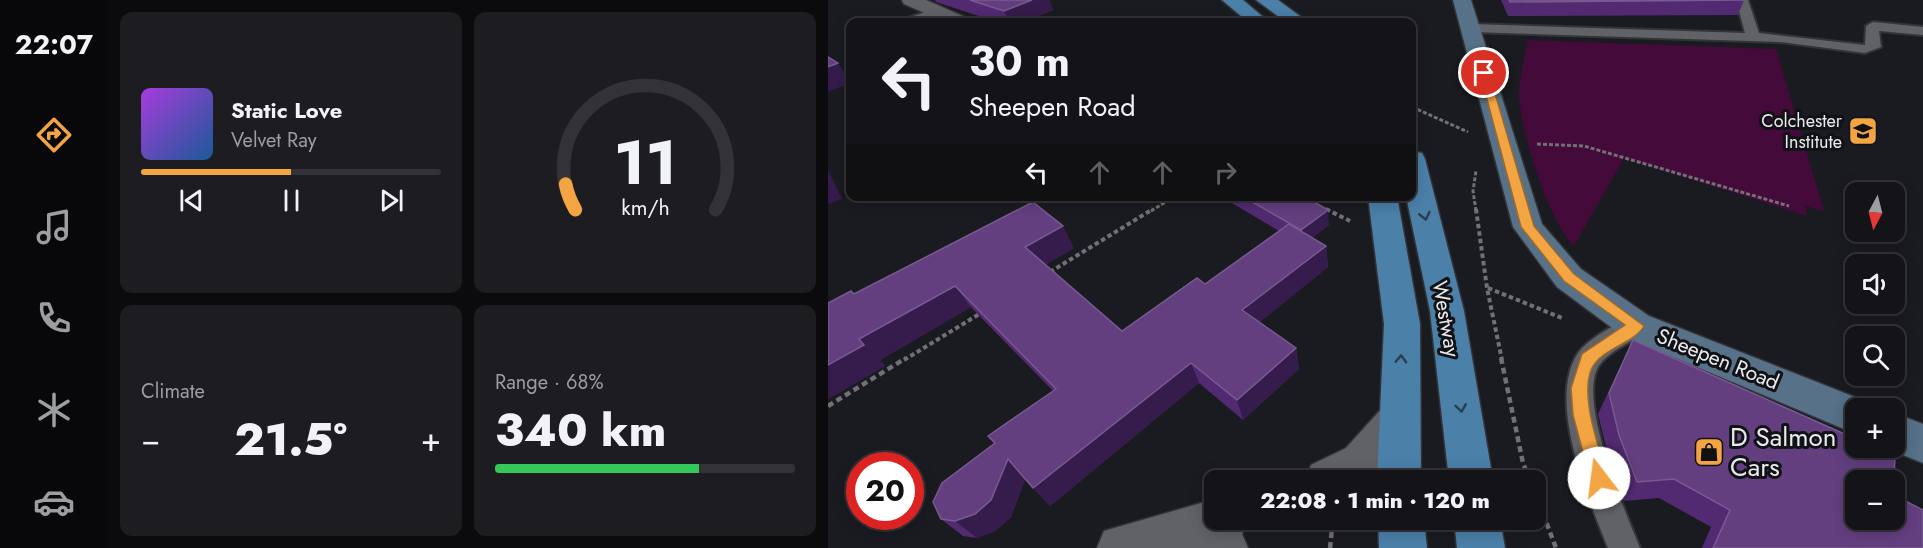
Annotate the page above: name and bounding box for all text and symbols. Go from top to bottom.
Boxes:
text: 22:07 [15,25,93,64]
text: 30 m [969,31,1070,92]
icon: left [870,42,948,120]
pin [1458,47,1509,98]
icon: arrive [1467,56,1500,89]
text: Sheepen Road [969,87,1136,126]
text: Static Love [231,94,342,126]
place label: Colchester Institute [1761,108,1843,155]
icon: directions [33,114,75,156]
school or university icon: Colchester Institute [1847,115,1879,147]
text: 11 [613,117,677,207]
text: Velvet Ray [231,126,317,155]
icon: left [1020,156,1053,189]
icon: ahead [1083,156,1116,189]
icon: ahead [1146,156,1179,189]
icon: right [1209,156,1242,189]
north arrow [1845,182,1905,242]
map controls [1845,182,1905,530]
icon: previous [175,184,208,217]
icon: pause [275,184,308,217]
icon: next [375,184,408,217]
text: km/h [621,192,669,223]
icon: music [33,206,75,248]
one-way arrow [1417,211,1430,221]
button: sound [1845,254,1905,314]
street label: Westway [1425,279,1468,360]
icon: phone [33,297,75,339]
street label: Sheepen Road [1652,321,1784,397]
button: search [1845,326,1905,386]
one-way arrow [1395,354,1408,363]
text: Range · 68% [495,368,603,397]
text: Climate [141,377,205,406]
icon: climate [33,389,75,431]
text: 340 km [495,398,666,463]
button: + [1845,398,1905,458]
one-way arrow [1454,403,1466,412]
text: 21.5° [234,407,347,472]
text: − [141,416,160,463]
text: + [421,416,441,463]
place label: D Salmon Cars [1730,418,1836,486]
shop icon: D Salmon Cars [1693,436,1725,468]
position arrow [1567,446,1631,510]
speed limit sign: 20 [846,452,924,530]
button: − [1845,470,1905,530]
icon: car [33,481,75,523]
text: 22:08 · 1 min · 120 m [1260,484,1490,516]

